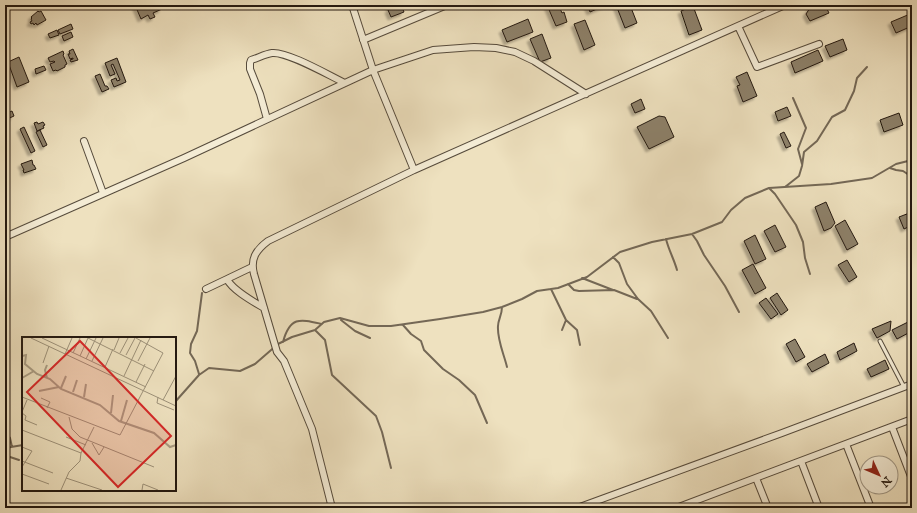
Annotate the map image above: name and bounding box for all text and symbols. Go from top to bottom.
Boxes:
inset map [22,337,176,491]
north arrow [859,455,899,495]
text: N [877,472,895,490]

